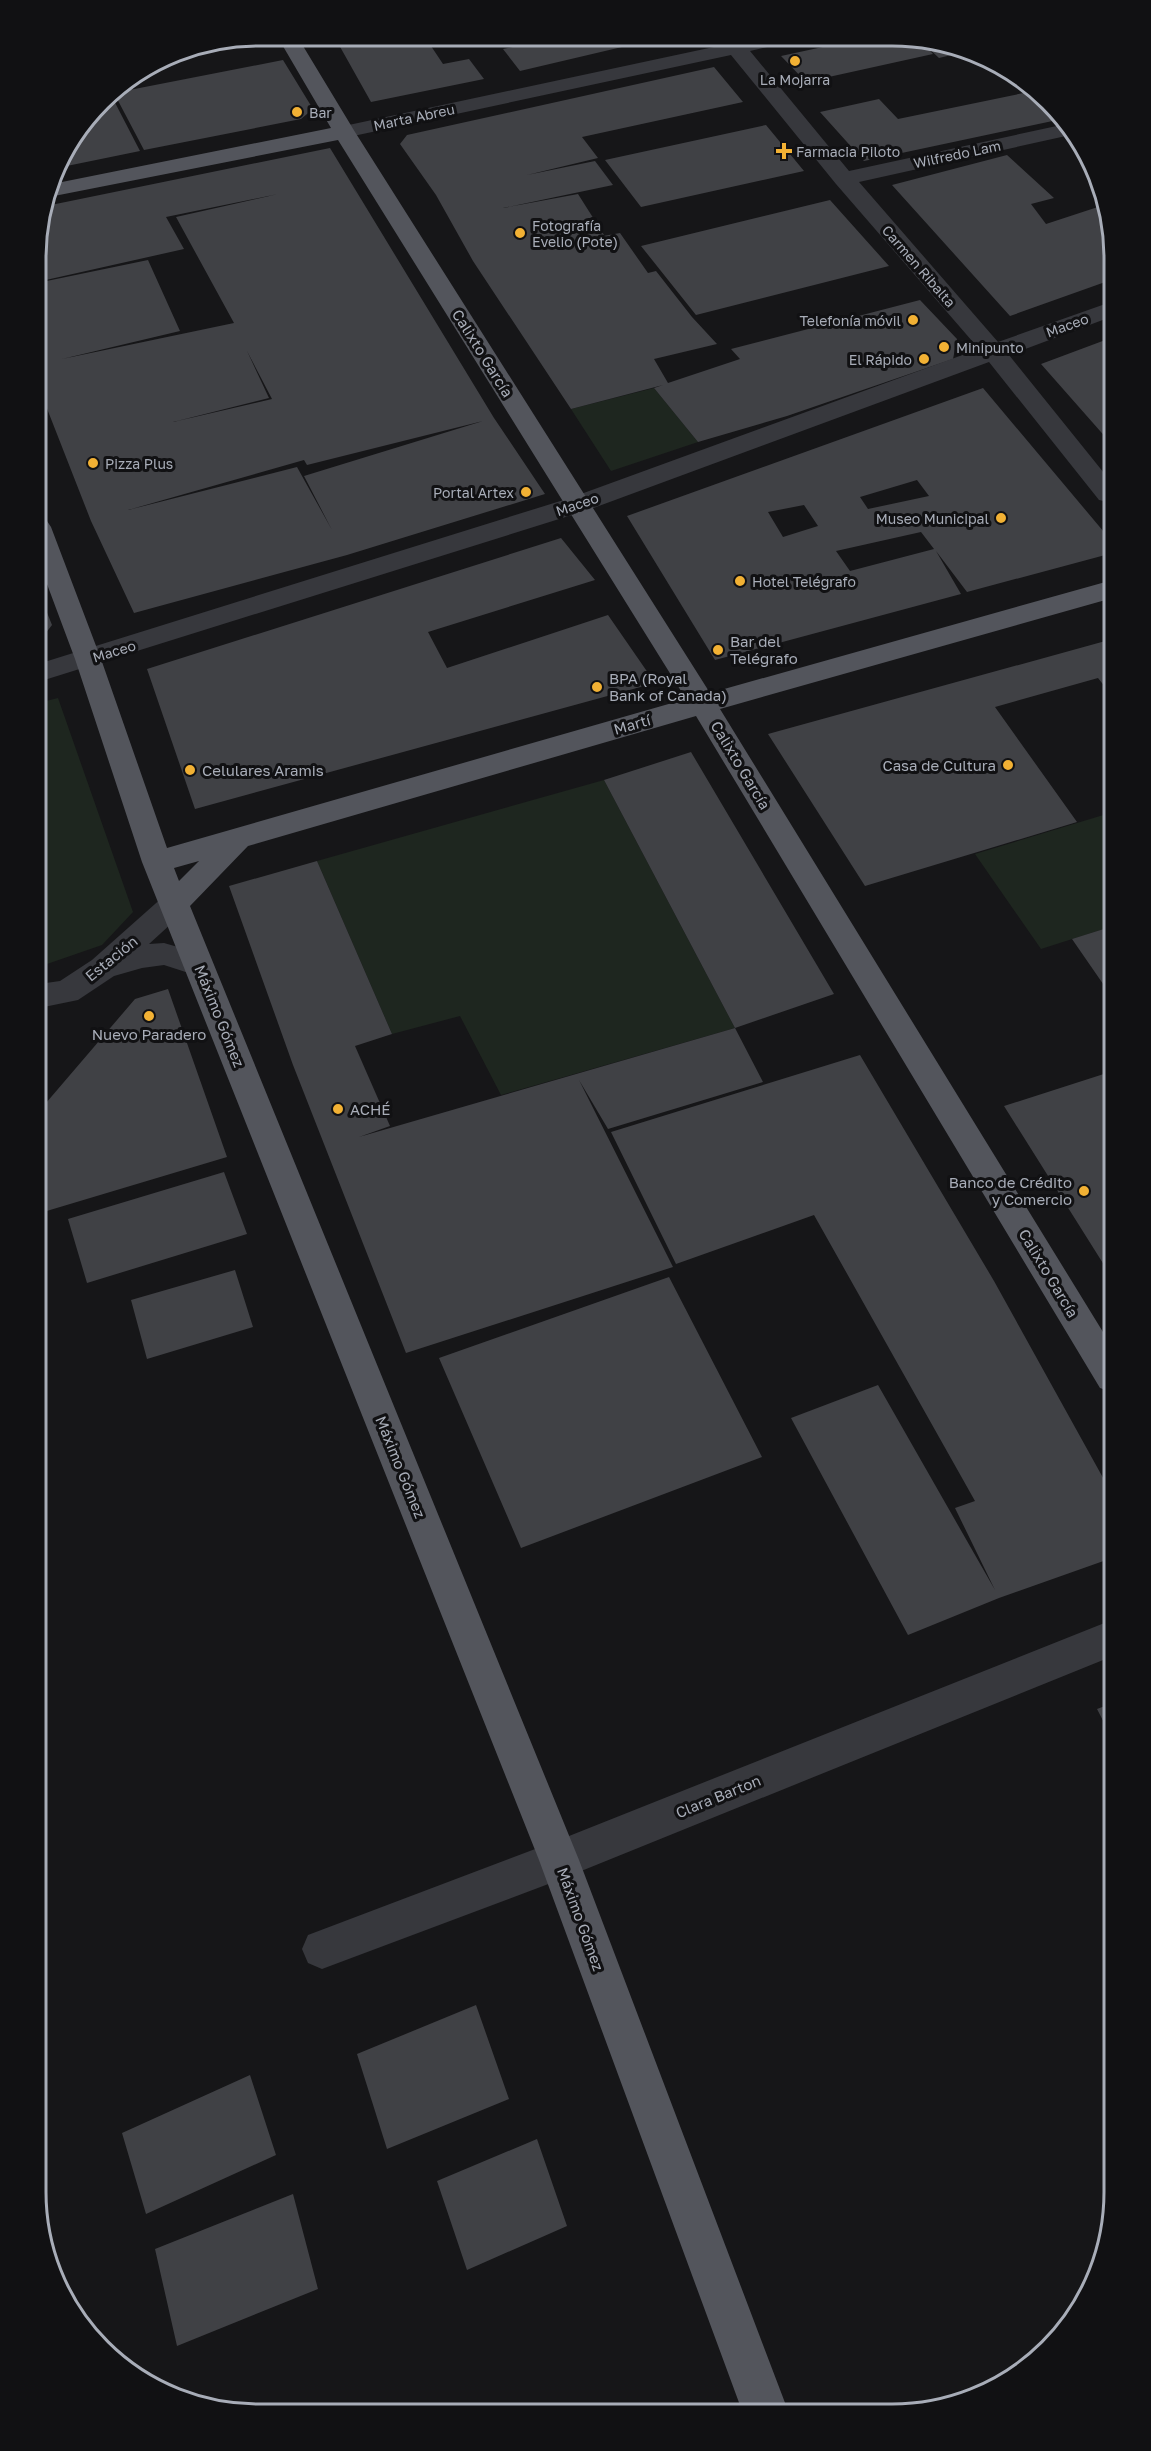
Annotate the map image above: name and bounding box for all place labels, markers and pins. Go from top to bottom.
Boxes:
marker: La Mojarra [788,54,802,68]
place label: La Mojarra [760,71,830,88]
place label: Bar [309,104,332,121]
marker: Bar [290,105,304,119]
place label: Farmacia Piloto [796,143,900,160]
marker: Farmacia Piloto [777,144,791,158]
place label: Fotografía Evelio (Pote) [532,217,618,250]
marker: Fotografía Evelio (Pote) [513,226,527,240]
place label: Telefonía móvil [799,312,901,329]
marker: Telefonía móvil [906,313,920,327]
place label: Minipunto [956,339,1024,356]
marker: Minipunto [937,340,951,354]
place label: El Rápido [849,351,912,368]
marker: El Rápido [917,352,931,366]
place label: Pizza Plus [105,455,173,472]
marker: Pizza Plus [86,456,100,470]
place label: Portal Artex [433,484,514,501]
marker: Portal Artex [519,485,533,499]
place label: Museo Municipal [876,510,989,527]
marker: Museo Municipal [994,511,1008,525]
place label: Hotel Telégrafo [752,573,856,590]
marker: Hotel Telégrafo [733,574,747,588]
place label: Bar del Telégrafo [730,632,798,667]
marker: Bar del Telégrafo [711,643,725,657]
place label: BPA (Royal Bank of Canada) [609,669,727,704]
marker: BPA (Royal Bank of Canada) [590,680,604,694]
place label: Casa de Cultura [882,756,996,774]
marker: Casa de Cultura [1001,758,1015,772]
place label: Celulares Aramis [202,761,324,779]
marker: Celulares Aramis [183,763,197,777]
marker: Nuevo Paradero [142,1009,156,1023]
place label: Nuevo Paradero [92,1025,206,1043]
place label: ACHÉ [350,1100,391,1118]
marker: ACHÉ [331,1102,345,1116]
place label: Banco de Crédito y Comercio [949,1173,1072,1208]
marker: Banco de Crédito y Comercio [1077,1184,1091,1198]

